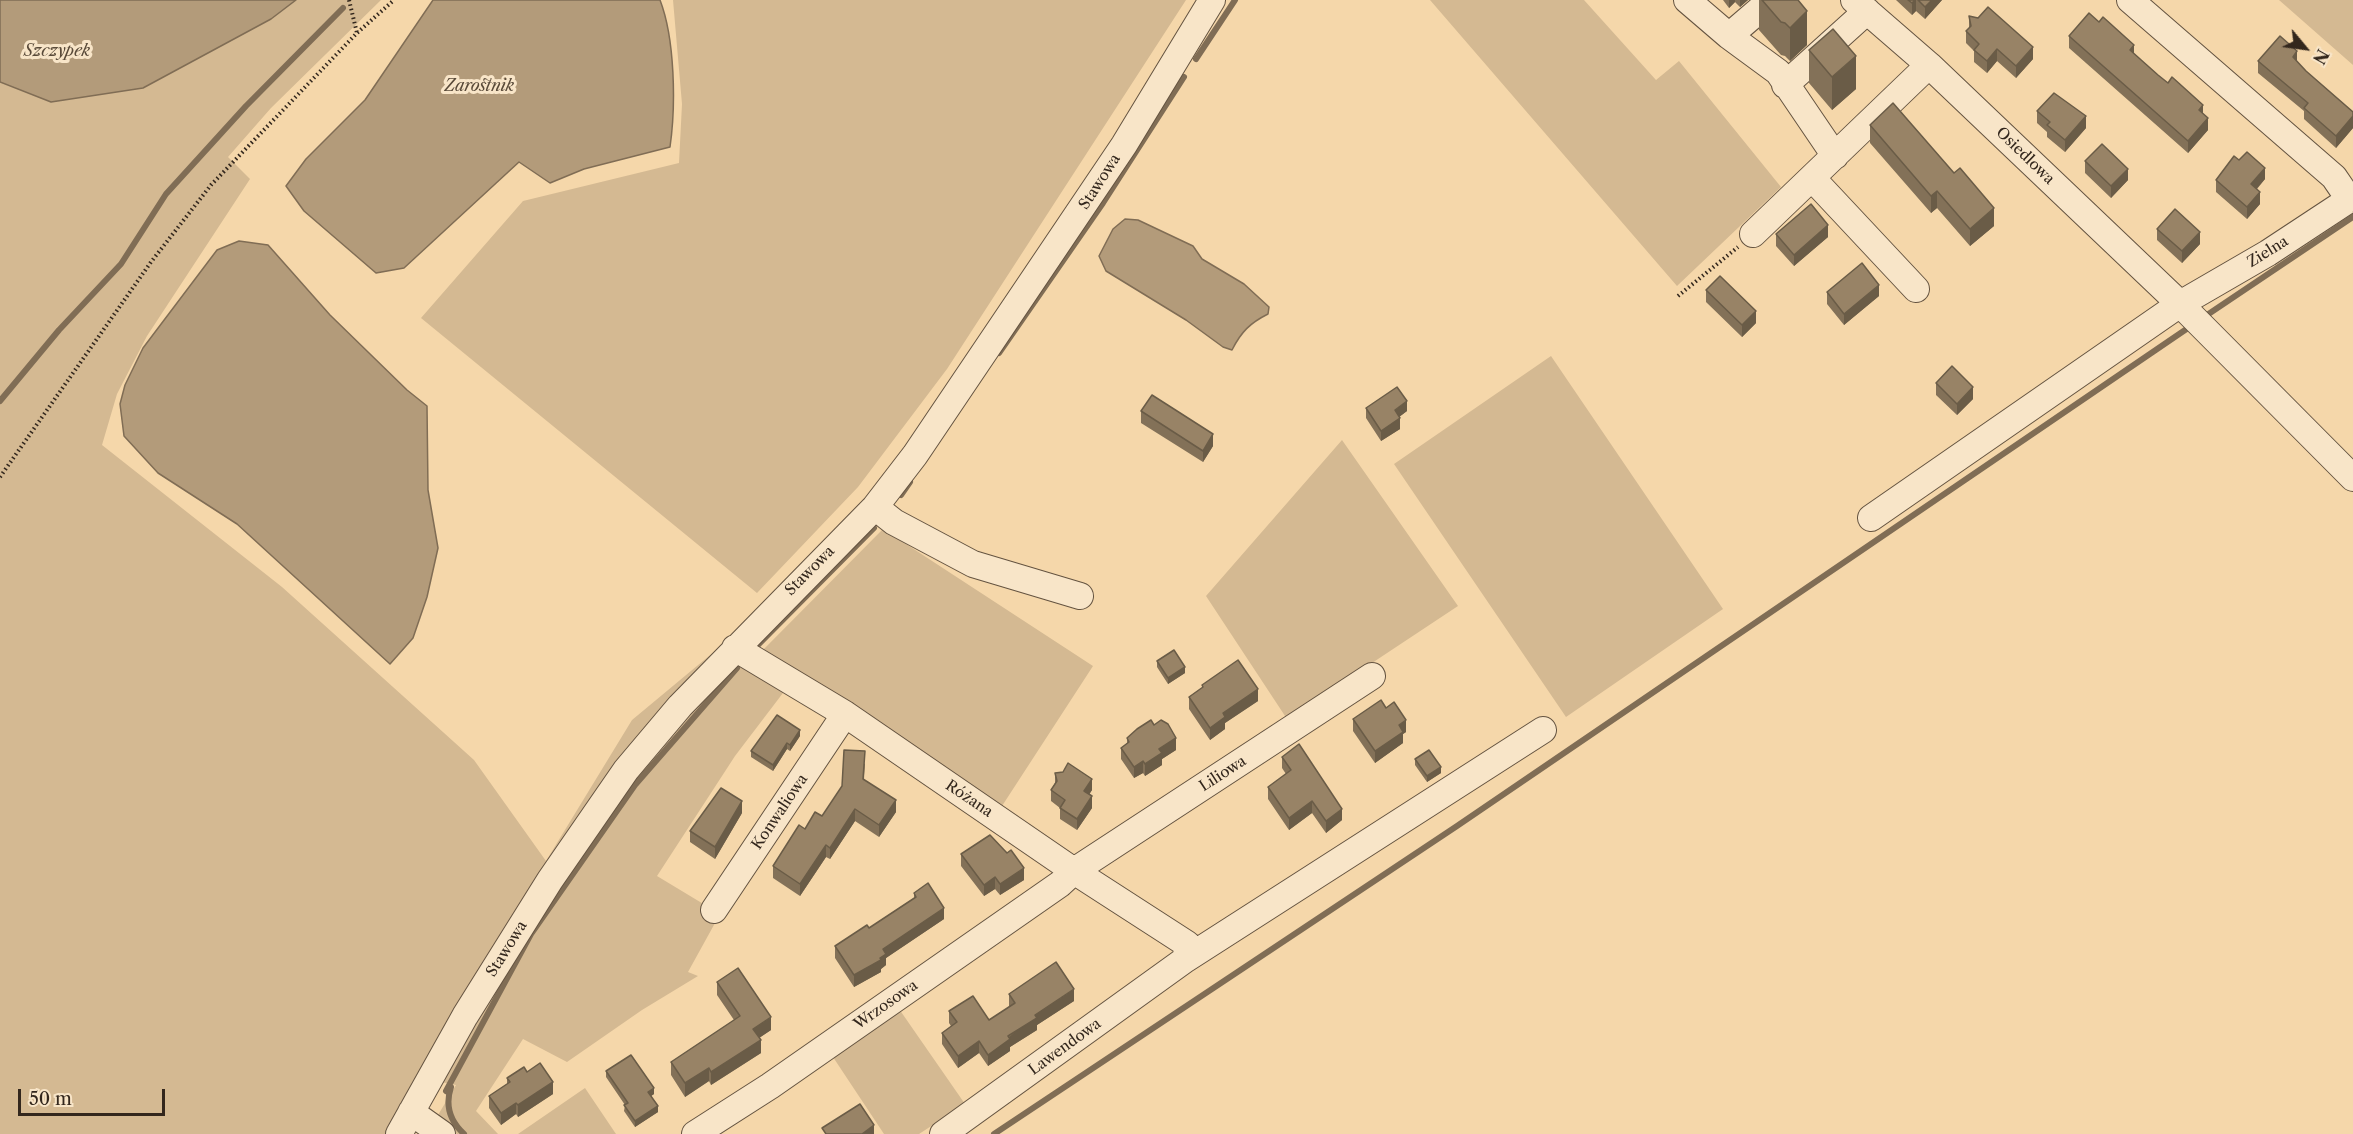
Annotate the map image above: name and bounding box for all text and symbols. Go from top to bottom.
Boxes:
north arrow [2275,18,2335,78]
water label: Szczypek [24,41,90,61]
text: N [2309,46,2333,68]
water label: Zarostnik [444,76,514,96]
street label: Osiedlowa [1992,124,2058,188]
street label: Stawowa [1075,151,1125,213]
street label: Zielna [2244,232,2292,272]
street label: Stawowa [782,543,838,599]
street label: Liliowa [1196,752,1250,796]
street label: Konwaliowa [748,771,812,853]
street label: Różana [942,777,996,821]
street label: Stawowa [483,918,531,980]
street label: Wrzosowa [851,976,921,1034]
street label: Lawendowa [1025,1015,1105,1079]
scale bar [21,1077,168,1115]
text: 50 m [29,1088,72,1110]

